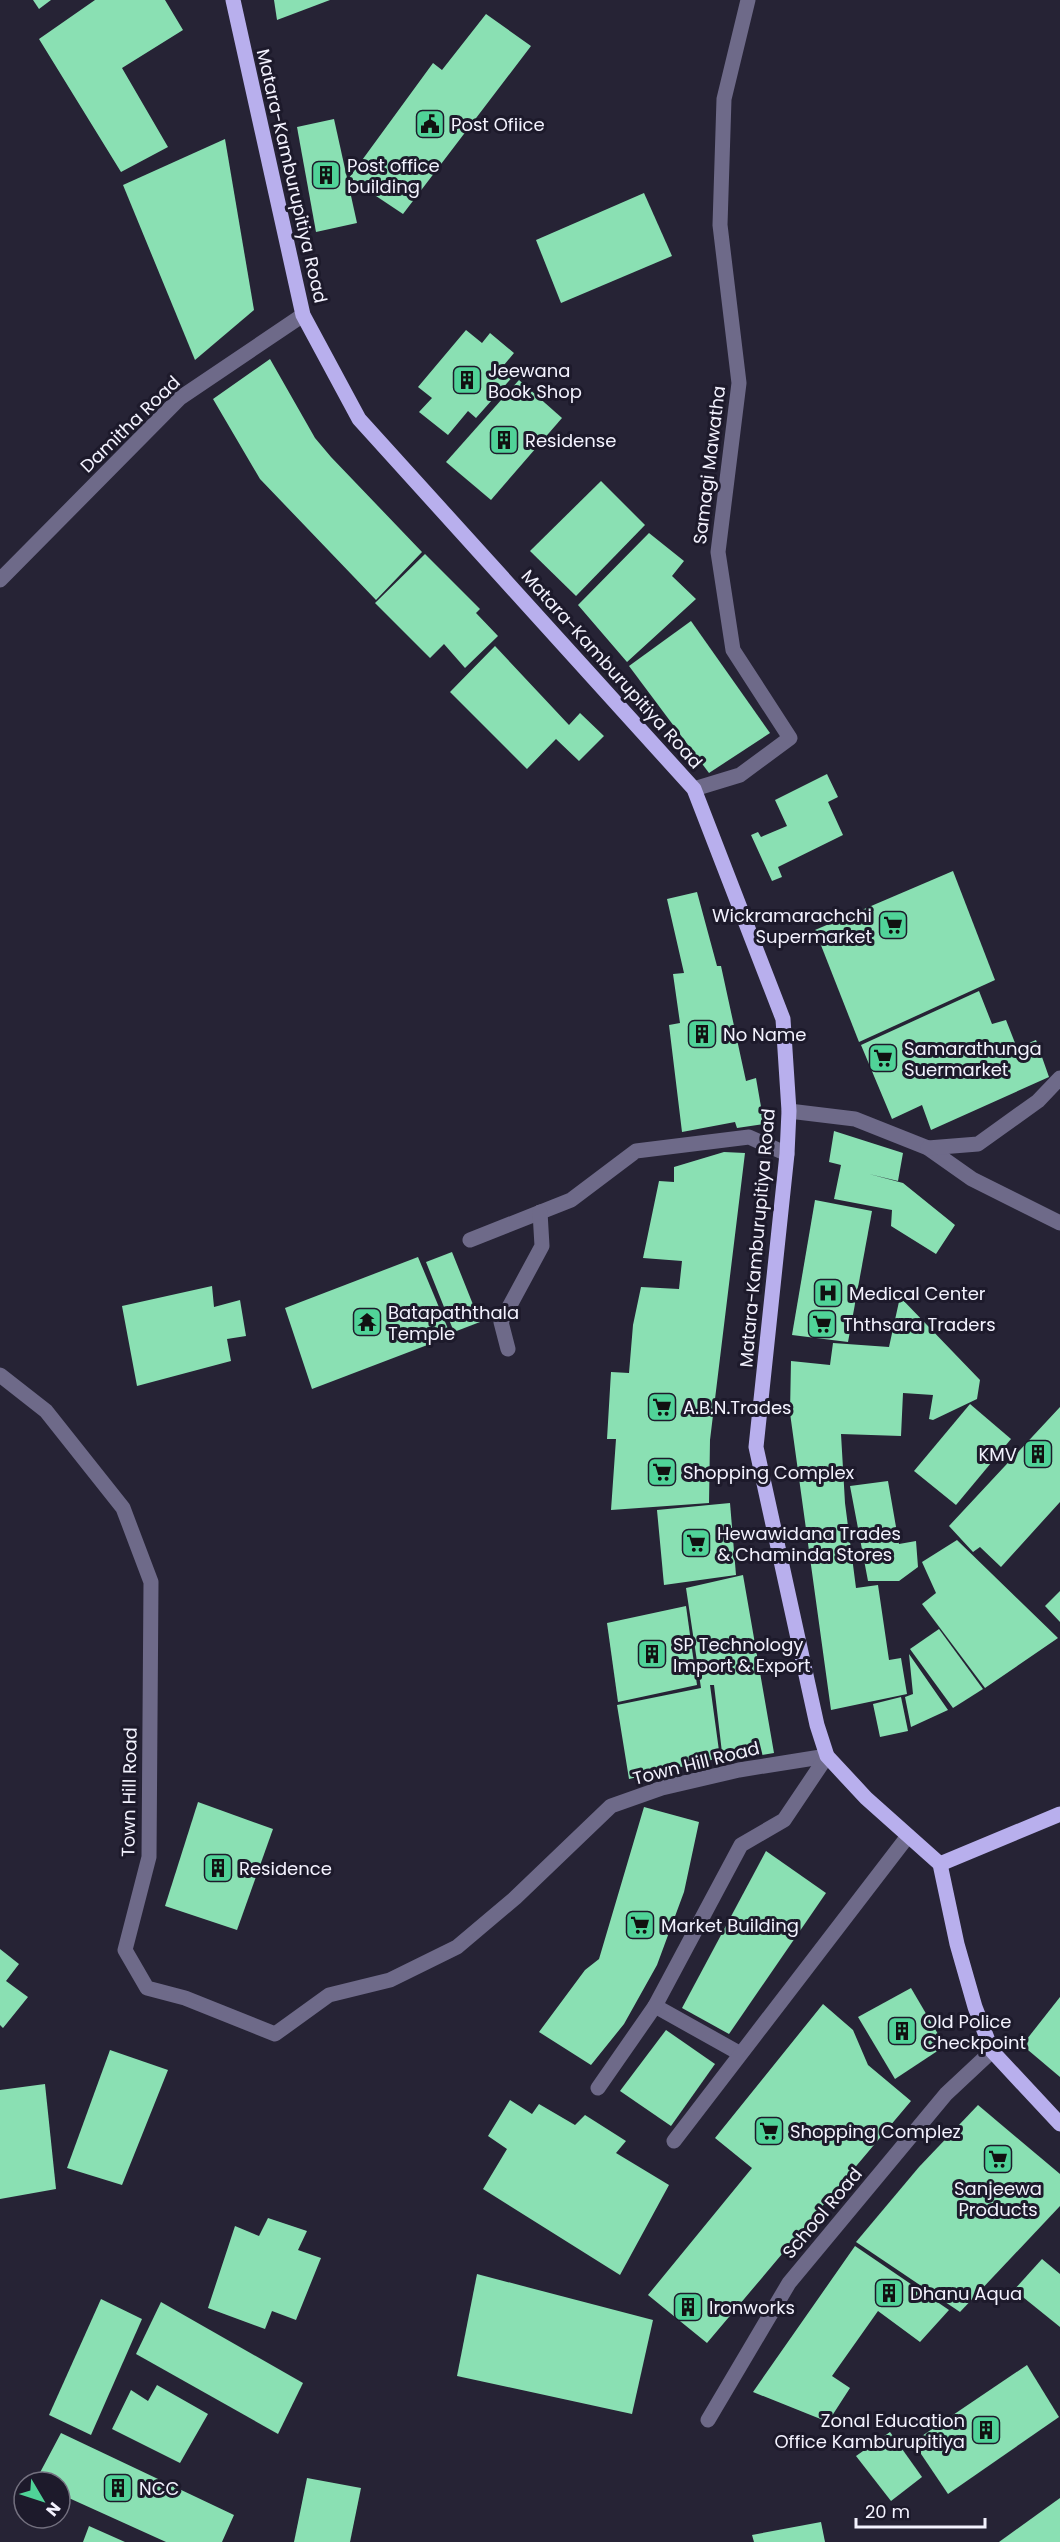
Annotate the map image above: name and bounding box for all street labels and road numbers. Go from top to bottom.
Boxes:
street label: Matara-Kamburupitiya Road [251,46,333,306]
street label: Damitha Road [75,370,185,478]
street label: Samagi Mawatha [687,384,731,546]
street label: Matara-Kamburupitiya Road [516,564,708,774]
street label: Matara-Kamburupitiya Road [733,1107,781,1369]
street label: Town Hill Road [115,1727,143,1857]
street label: Town Hill Road [630,1735,762,1791]
street label: School Road [776,2162,868,2264]

